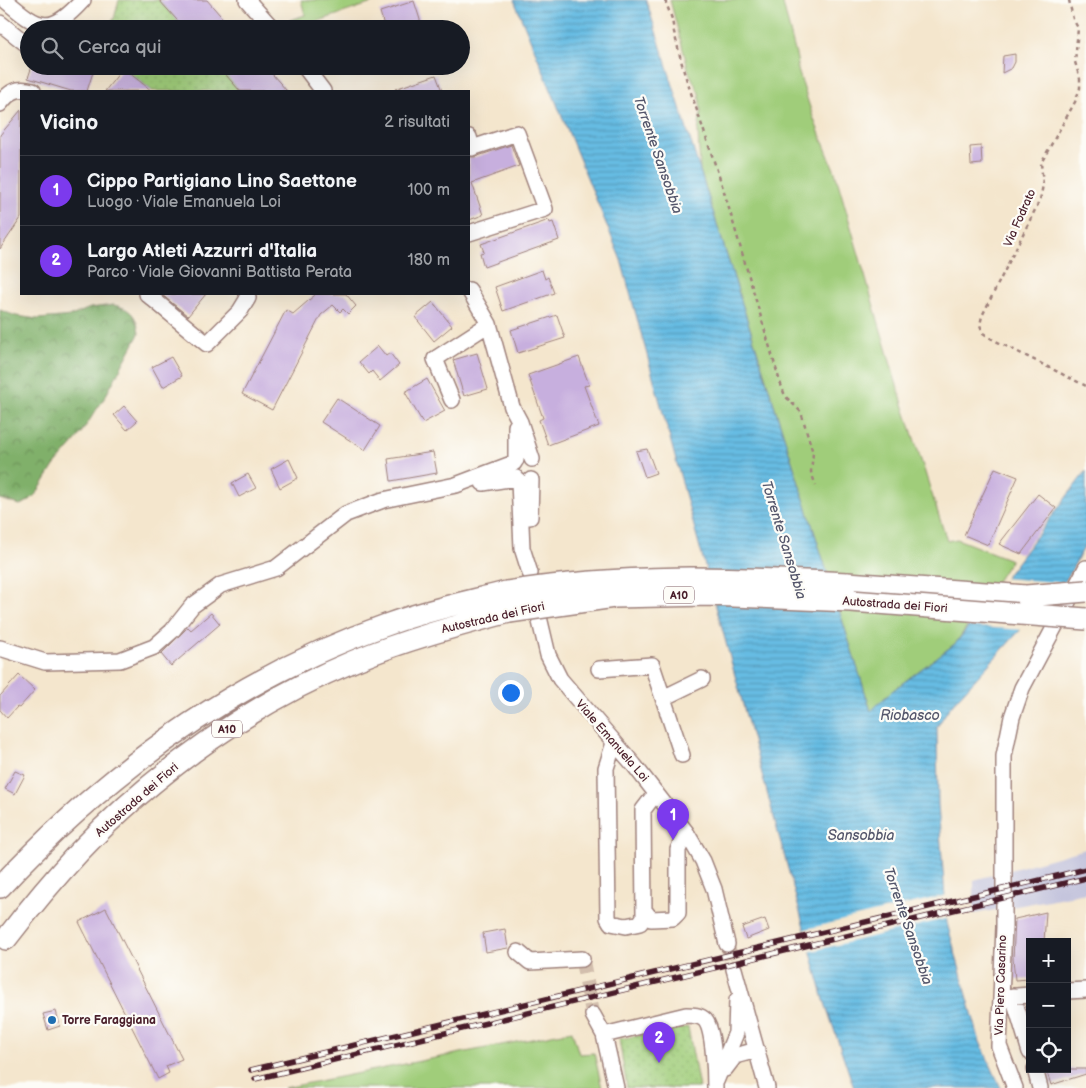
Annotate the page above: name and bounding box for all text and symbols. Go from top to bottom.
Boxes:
search box [20,20,470,75]
icon: search [38,34,66,62]
text: Cerca qui [78,36,161,59]
water label: Torrente Sansobbia [630,94,686,216]
text: Vicino [40,110,98,135]
text: 2 risultati [384,113,450,132]
text: Cippo Partigiano Lino Saettone [87,170,357,193]
text: 1 [53,181,59,200]
text: 100 m [407,181,450,200]
street label: Via Fodrato [1001,187,1039,249]
text: Luogo · Viale Emanuela Loi [87,193,281,212]
text: Largo Atleti Azzurri d'Italia [87,240,317,263]
text: 2 [51,251,61,270]
text: 180 m [408,251,450,270]
text: Parco · Viale Giovanni Battista Perata [87,263,352,282]
water label: Torrente Sansobbia [758,479,810,601]
road number: A10 [664,586,694,604]
street label: Autostrada dei Fiori [842,594,948,616]
street label: Autostrada dei Fiori [440,599,546,637]
your location [498,680,524,706]
street label: Viale Emanuela Loi [572,697,652,785]
water label: Riobasco [880,707,940,724]
road number: A10 [212,721,242,738]
street label: Autostrada dei Fiori [92,760,182,840]
pin: 1 [657,799,689,840]
water label: Sansobbia [828,827,894,844]
water label: Torrente Sansobbia [880,865,936,987]
street label: Via Piero Casarino [992,934,1010,1036]
map controls [1026,938,1071,1073]
button: + [1026,938,1071,983]
button: − [1026,983,1071,1028]
place label: Torre Faraggiana [62,1013,156,1028]
marker: Torre Faraggiana [46,1014,58,1026]
pin: 2 [643,1022,675,1063]
button: locate [1026,1028,1071,1073]

